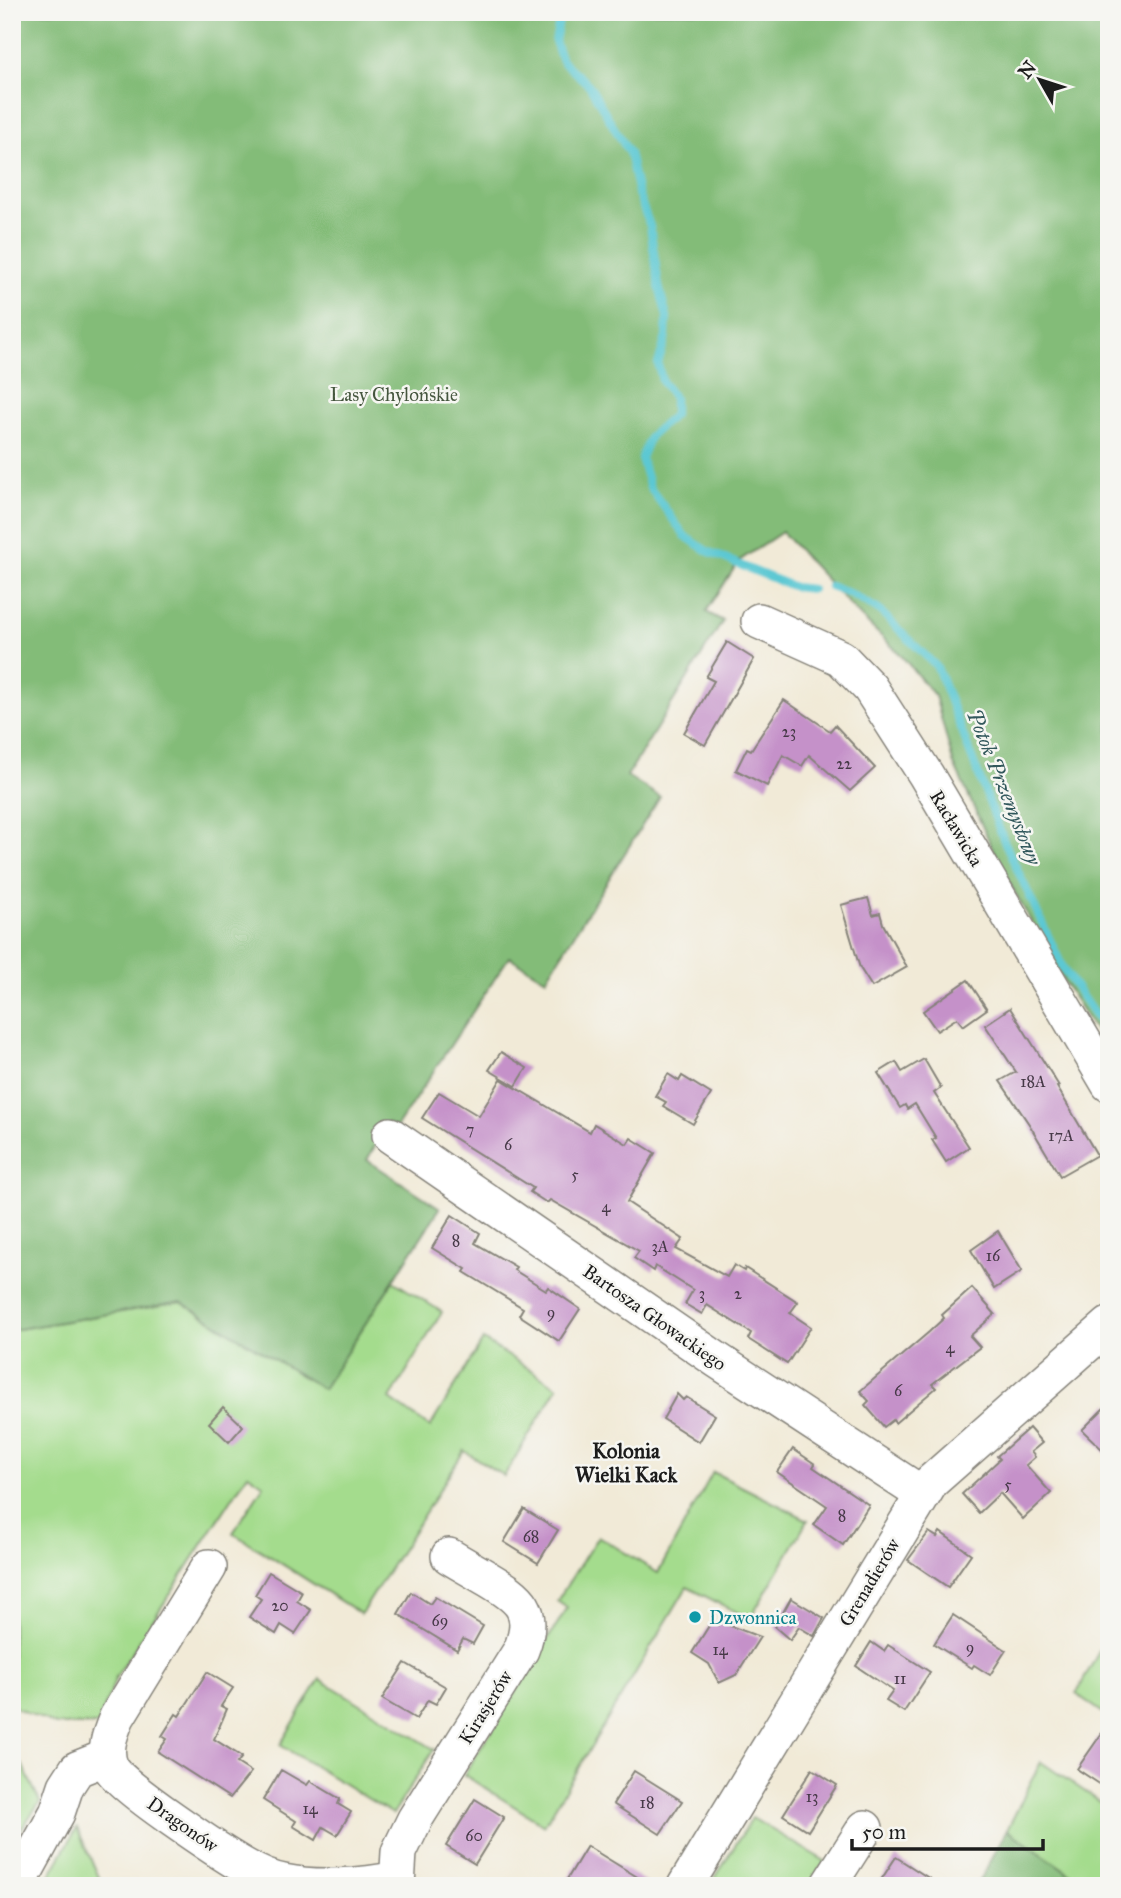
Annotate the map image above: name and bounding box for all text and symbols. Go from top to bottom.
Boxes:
north arrow [1006,46,1076,116]
text: N [1013,56,1041,83]
park label: Lasy Chylońskie [330,383,458,406]
water label: Potok Przemysłowy [961,705,1048,870]
house number: 23 [782,722,796,741]
house number: 22 [836,754,852,773]
street label: Racławicka [925,786,989,871]
house number: 18A [1020,1072,1046,1091]
house number: 7 [466,1120,474,1139]
house number: 17A [1048,1126,1074,1145]
house number: 6 [504,1135,513,1154]
house number: 5 [571,1165,579,1184]
house number: 4 [602,1197,612,1216]
house number: 8 [452,1231,460,1250]
house number: 3A [651,1237,669,1256]
house number: 16 [986,1246,1001,1265]
street label: Bartosza Głowackiego [578,1259,731,1376]
house number: 3 [699,1284,705,1303]
house number: 2 [734,1284,742,1303]
house number: 9 [547,1303,555,1322]
house number: 4 [946,1338,956,1357]
house number: 6 [894,1381,903,1400]
district label: Kolonia Wielki Kack [575,1438,678,1488]
house number: 5 [1004,1475,1012,1494]
house number: 8 [838,1506,846,1525]
house number: 68 [523,1527,539,1546]
street label: Grenadierów [834,1534,905,1631]
house number: 20 [271,1596,289,1615]
place label: Dzwonnica [709,1606,798,1629]
marker: Dzwonnica [687,1609,703,1625]
house number: 69 [432,1611,448,1630]
house number: 9 [966,1638,974,1657]
house number: 14 [712,1640,729,1659]
street label: Kirasjerów [454,1666,517,1748]
house number: 11 [894,1669,906,1688]
house number: 13 [806,1787,818,1806]
street label: Dragonów [142,1792,223,1858]
house number: 18 [640,1793,654,1812]
house number: 14 [302,1799,319,1818]
scale bar [852,1807,1042,1851]
text: 50 m [862,1819,907,1845]
house number: 60 [465,1826,483,1845]

